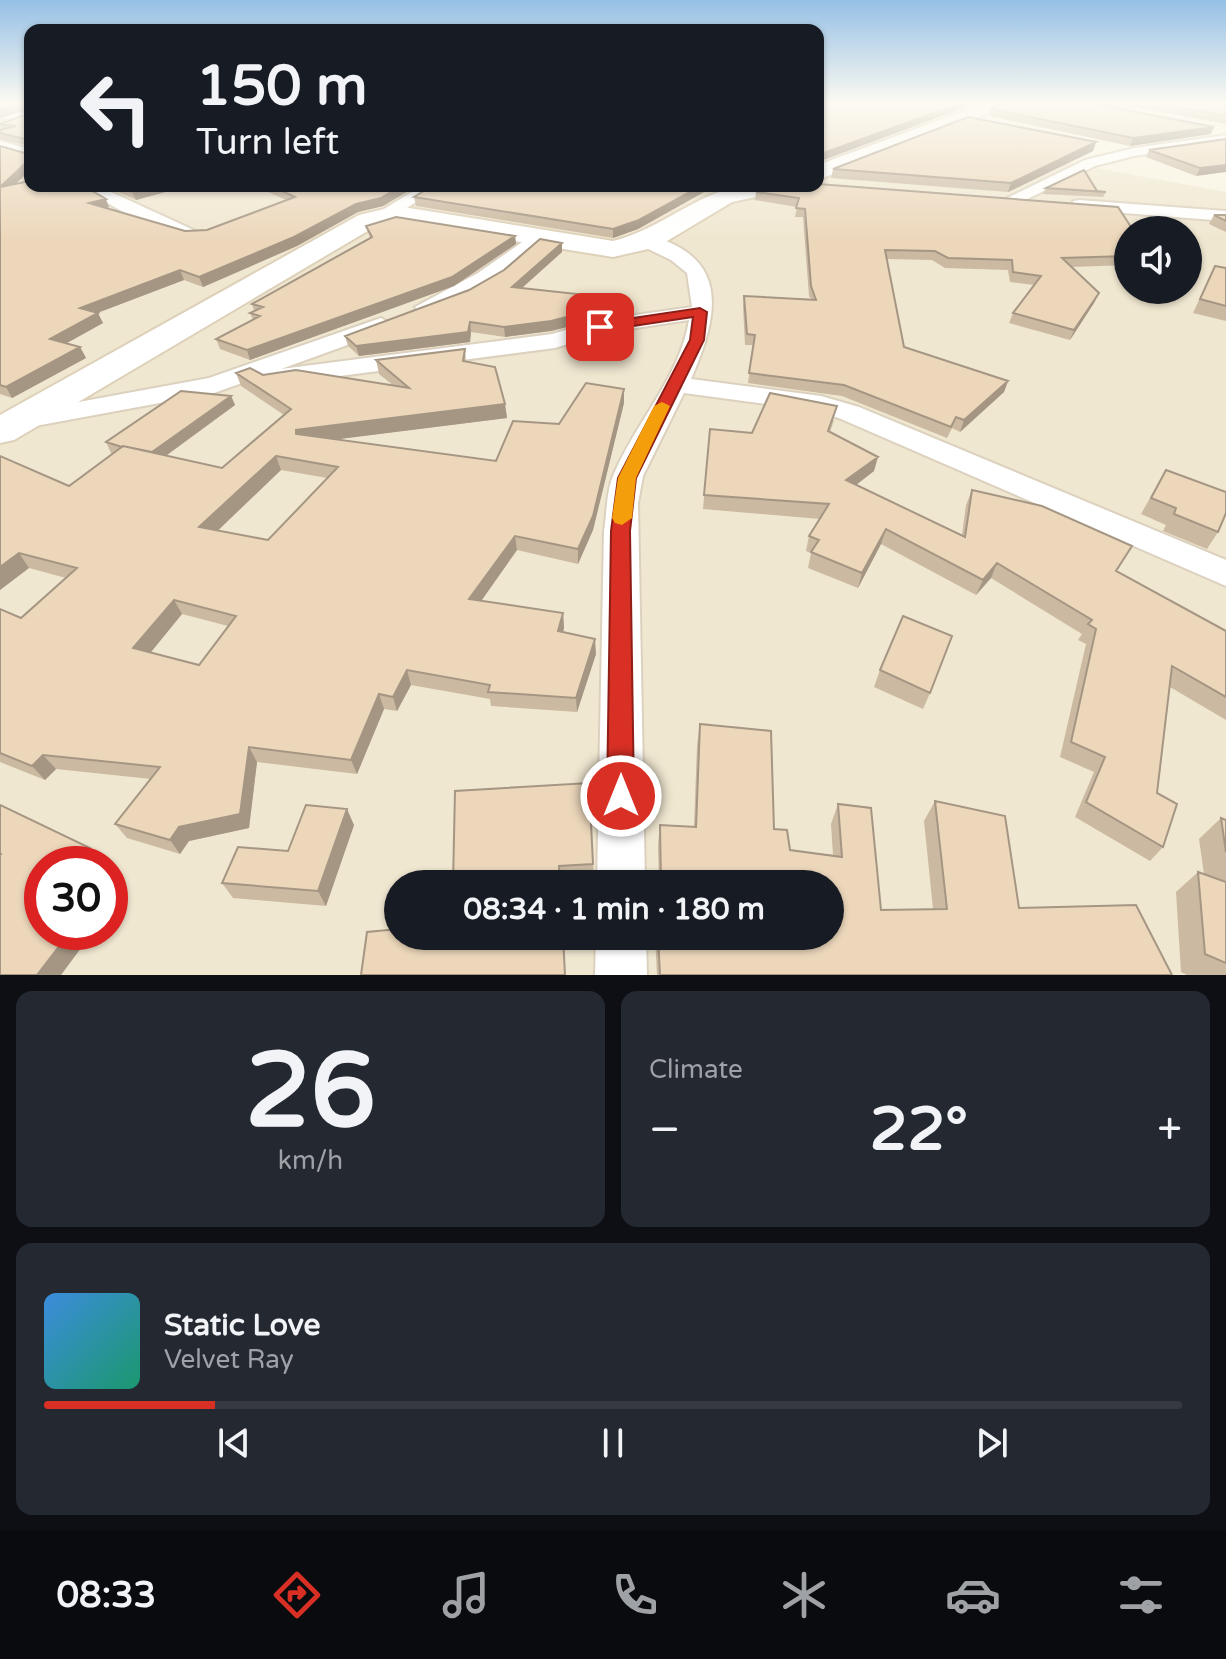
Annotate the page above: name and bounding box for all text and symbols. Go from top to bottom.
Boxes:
text: 150 m [196,53,367,120]
icon: left [64,56,168,160]
text: Turn left [196,121,339,164]
map controls [1114,216,1202,304]
button: sound [1114,216,1202,304]
pin [566,293,634,361]
icon: arrive [578,305,622,349]
position arrow [579,754,663,838]
speed limit sign: 30 [24,846,128,950]
text: 08:34 · 1 min · 180 m [463,891,765,928]
text: 26 [245,1030,376,1155]
text: Climate [649,1054,743,1085]
text: 22° [870,1094,968,1166]
text: − [649,1104,680,1157]
text: + [1157,1104,1182,1157]
text: km/h [278,1145,343,1176]
text: Static Love [164,1307,320,1344]
text: Velvet Ray [164,1344,294,1375]
icon: previous [212,1421,256,1465]
icon: pause [591,1421,635,1465]
icon: next [970,1421,1014,1465]
icon: directions [269,1567,325,1623]
icon: music [438,1567,494,1623]
icon: phone [607,1567,663,1623]
icon: climate [776,1567,832,1623]
icon: car [945,1567,1001,1623]
icon: filters [1113,1567,1169,1623]
text: 08:33 [56,1574,156,1617]

